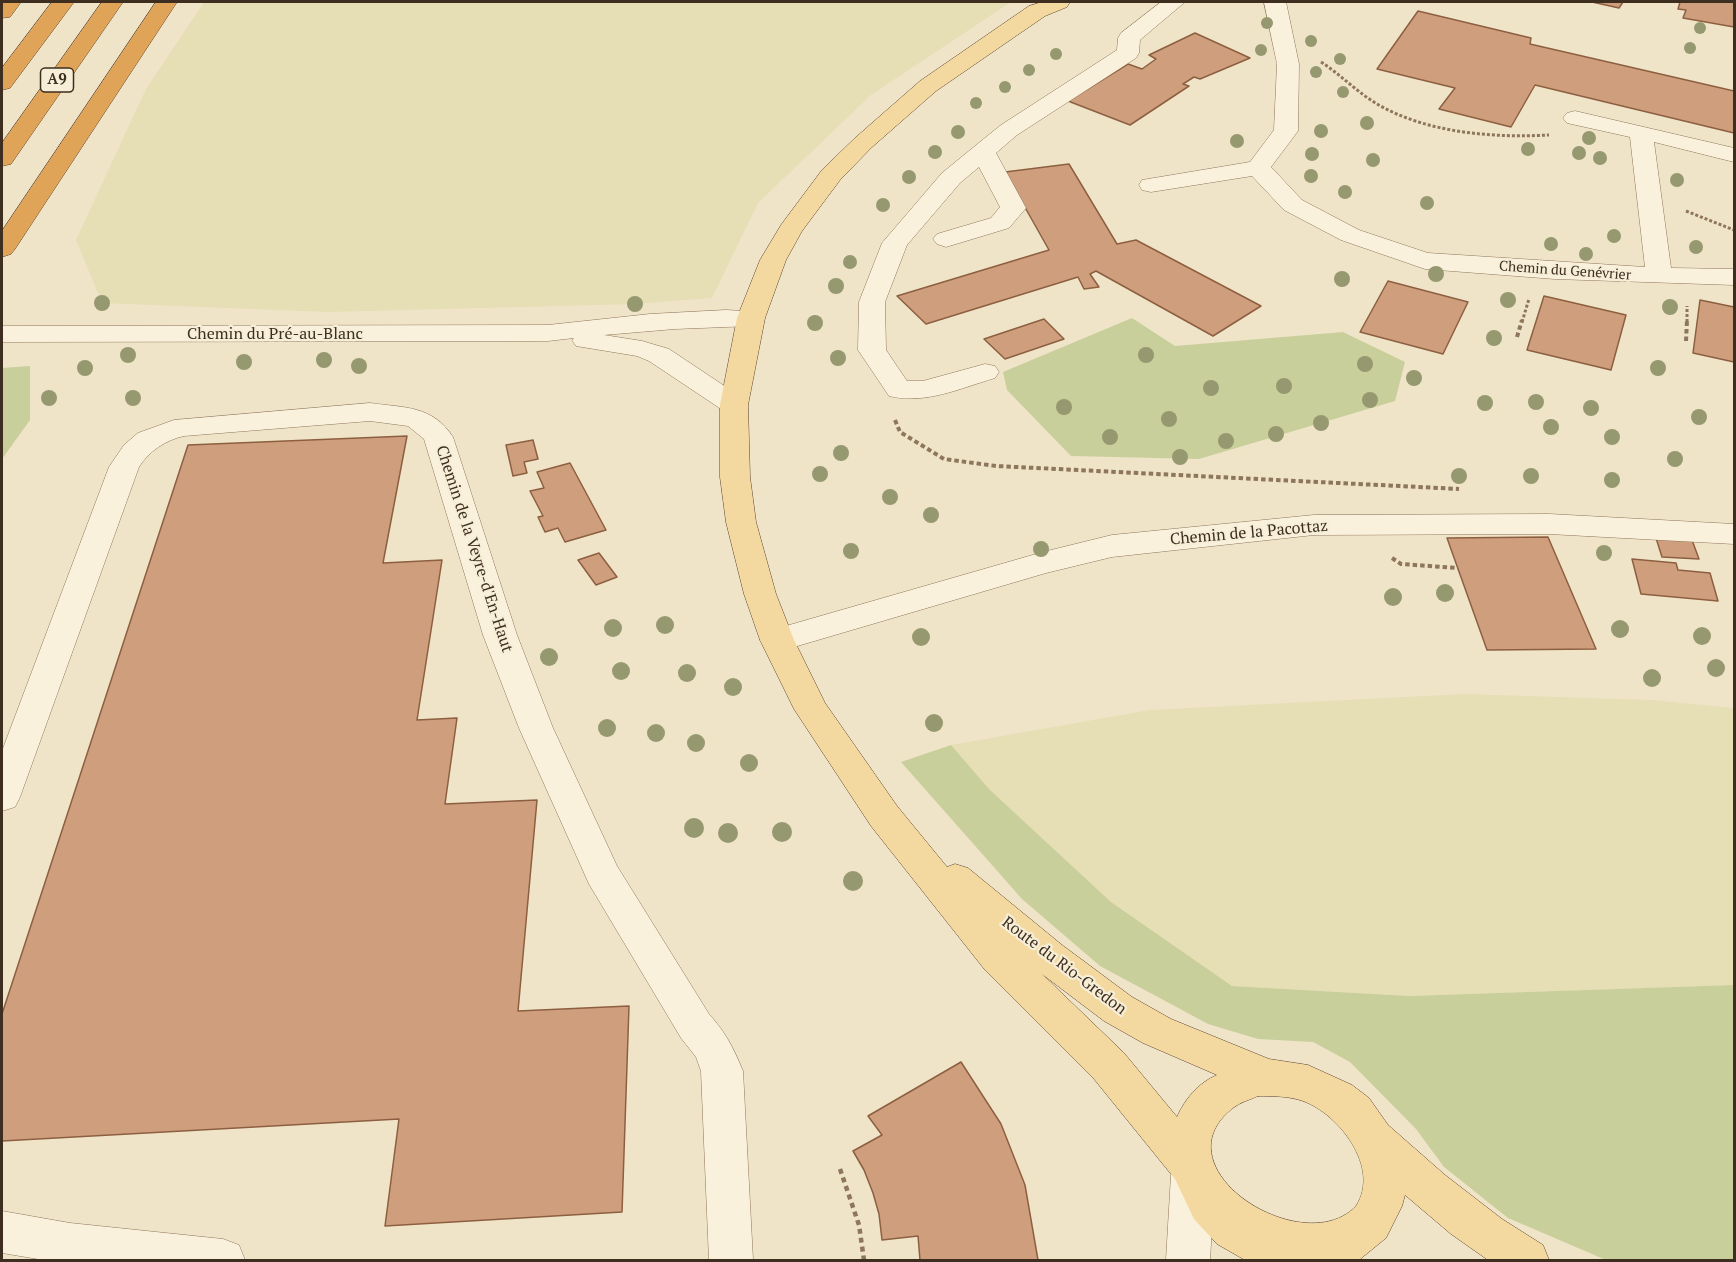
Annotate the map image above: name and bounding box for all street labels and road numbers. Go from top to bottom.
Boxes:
road number: A9 [40,68,74,92]
street label: Chemin du Genévrier [1498,258,1632,284]
street label: Chemin du Pré-au-Blanc [187,324,363,344]
street label: Chemin de la Veyre-d'En-Haut [431,443,517,655]
street label: Chemin de la Pacottaz [1169,517,1329,549]
street label: Route du Rio-Gredon [998,913,1130,1019]

